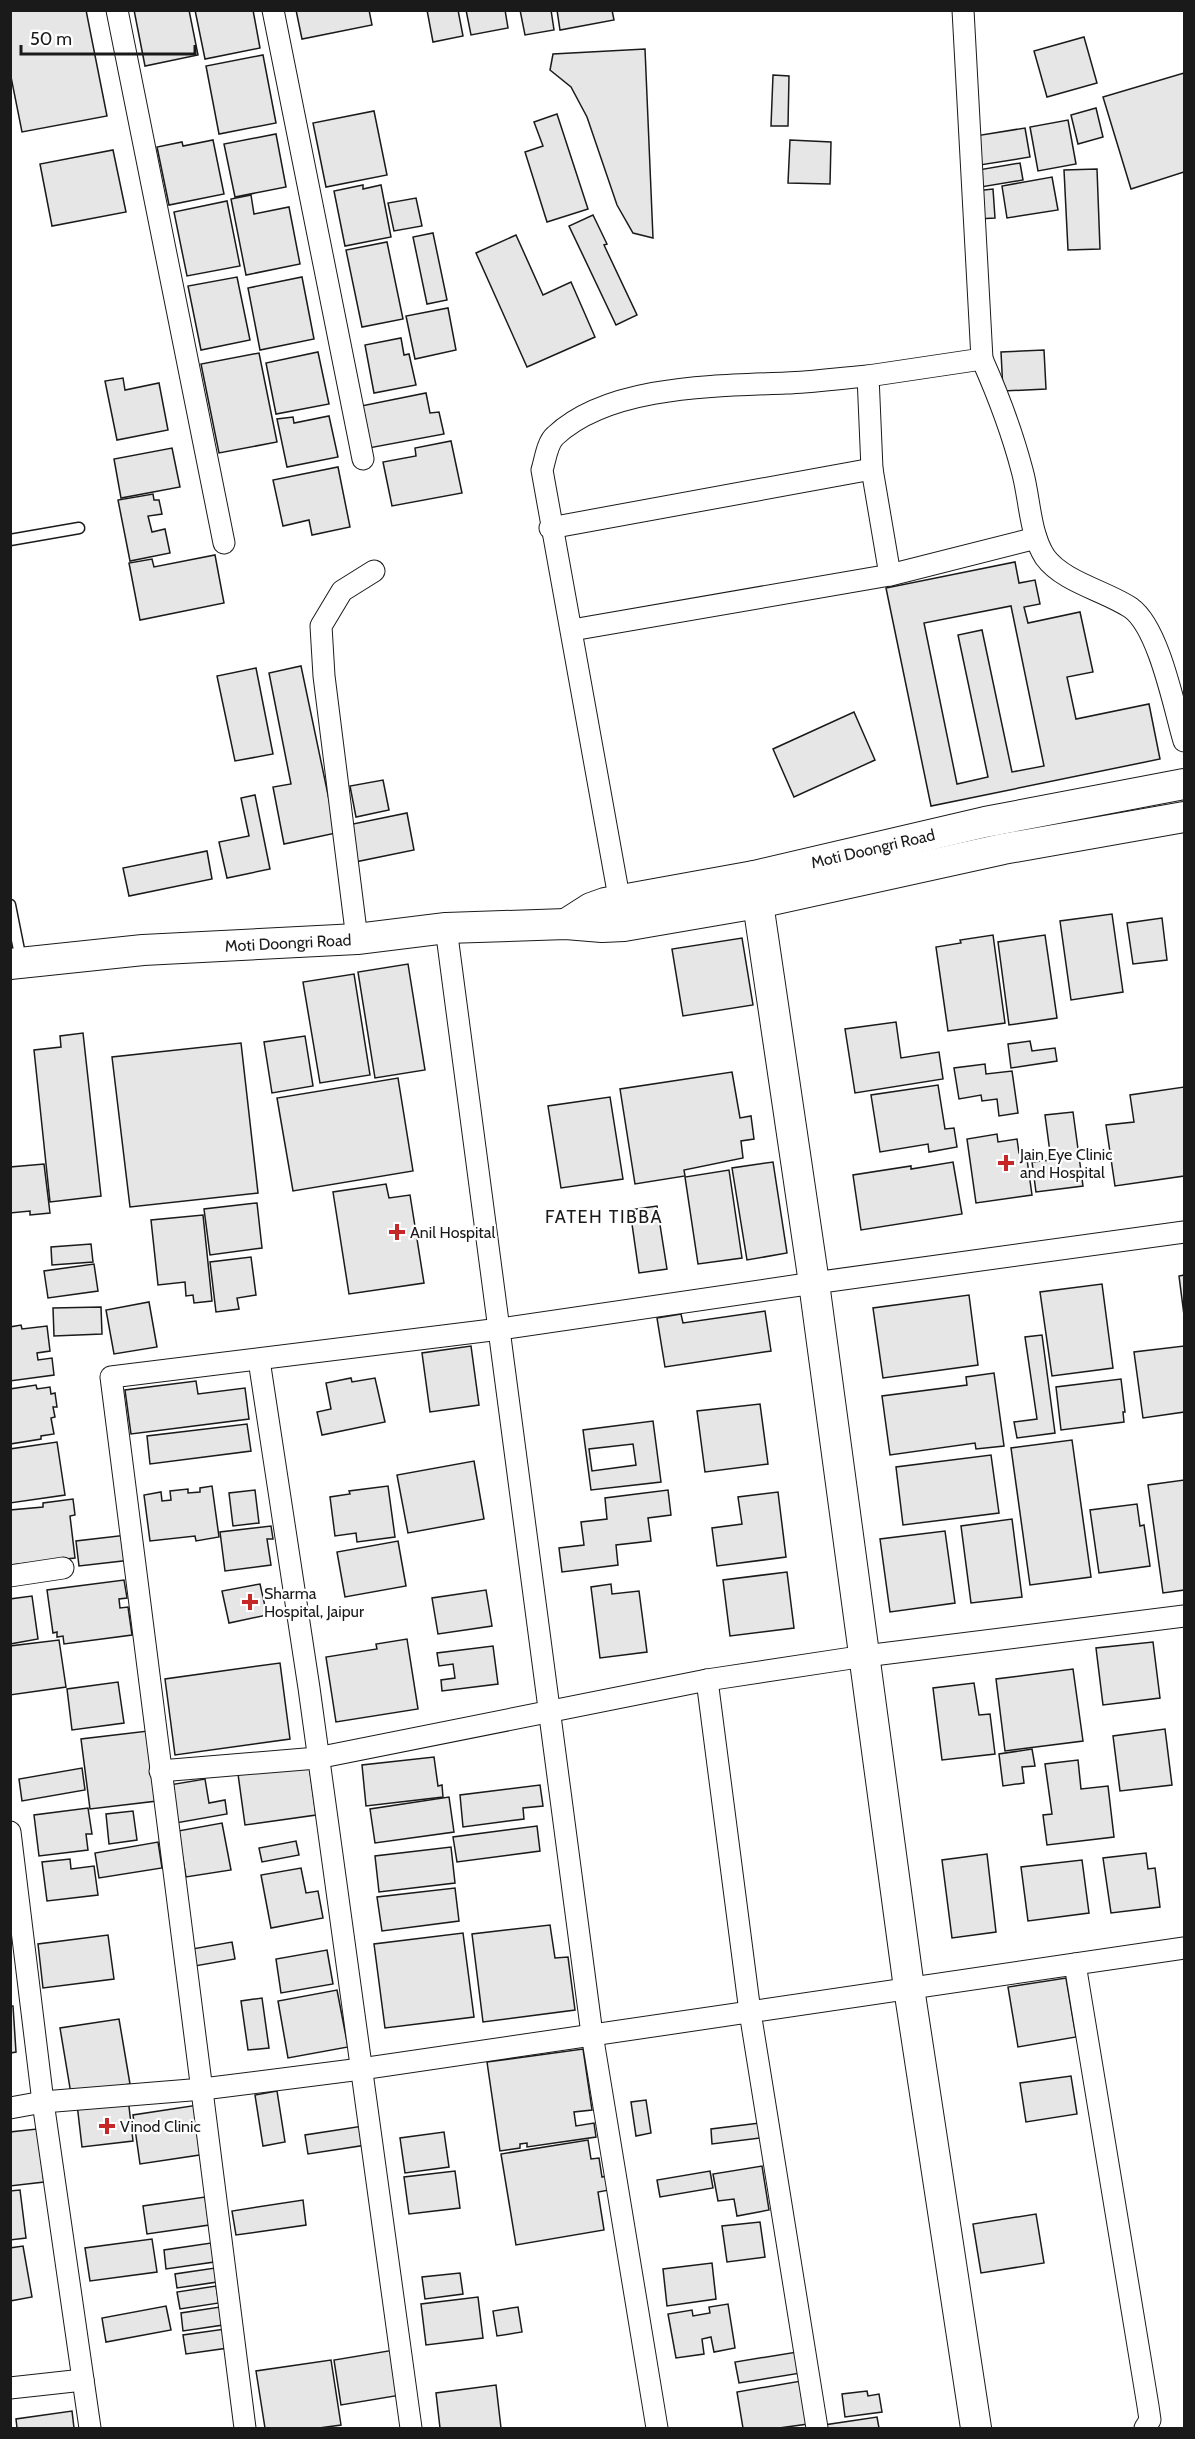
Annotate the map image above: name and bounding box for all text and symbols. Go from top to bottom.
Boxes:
scale bar [21,18,195,56]
text: 50 m [30,28,72,50]
street label: Moti Doongri Road [809,825,937,872]
street label: Moti Doongri Road [224,930,352,955]
place label: Jain Eye Clinic and Hospital [1019,1145,1112,1182]
marker: Jain Eye Clinic and Hospital [997,1154,1015,1172]
district label: FATEH TIBBA [545,1206,663,1228]
marker: Anil Hospital [388,1223,406,1241]
place label: Anil Hospital [410,1223,495,1242]
place label: Sharma Hospital, Jaipur [264,1584,365,1621]
marker: Sharma Hospital, Jaipur [241,1593,259,1611]
marker: Vinod Clinic [98,2117,116,2135]
place label: Vinod Clinic [120,2117,201,2136]

